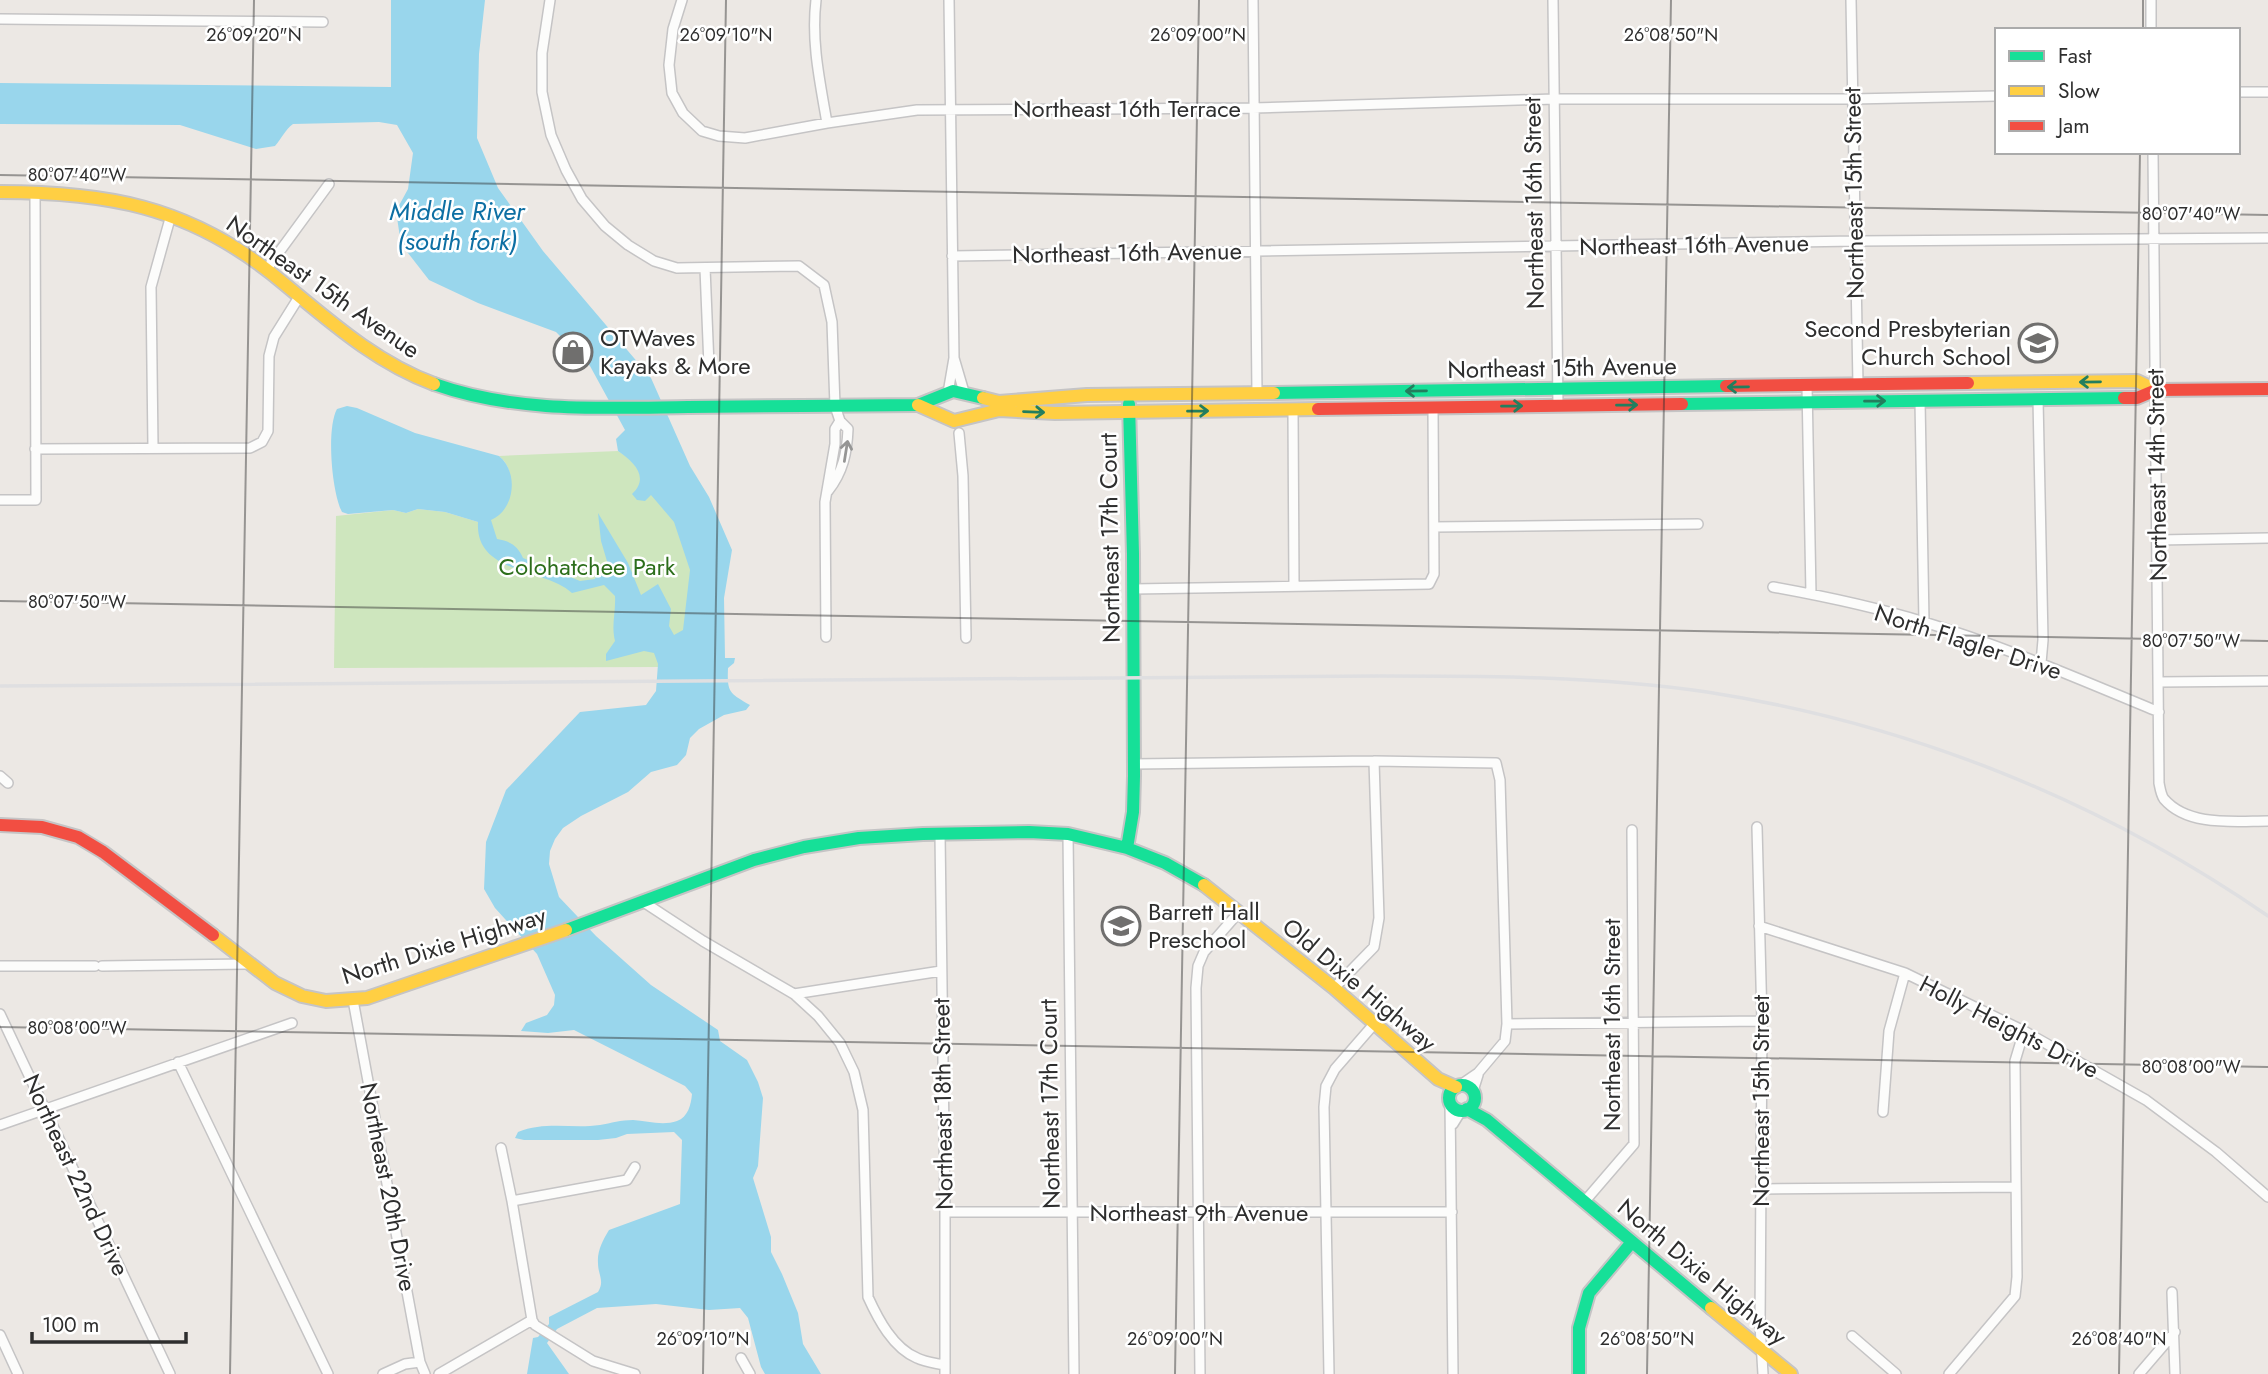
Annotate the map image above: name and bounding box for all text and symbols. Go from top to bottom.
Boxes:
text: 26°09'20"N [206,22,302,48]
text: 26°09'10"N [679,22,773,48]
text: 26°09'00"N [1150,22,1246,48]
text: 26°08'50"N [1624,22,1718,48]
legend [1995,28,2240,154]
text: Fast [2058,41,2091,71]
text: Slow [2058,76,2100,106]
street label: Northeast 15th Street [1834,86,1873,299]
street label: Northeast 16th Terrace [1013,91,1241,126]
street label: Northeast 16th Street [1514,96,1553,309]
text: Jam [2055,111,2090,141]
text: 80°07'40"W [28,162,126,188]
water label: Middle River (south fork) [389,192,526,260]
text: 80°07'40"W [2142,201,2240,227]
street label: Northeast 15th Avenue [219,206,427,367]
street label: Northeast 16th Avenue [1579,225,1809,264]
street label: Northeast 16th Avenue [1012,233,1242,272]
place label: Second Presbyterian Church School [1804,311,2011,374]
place label: OTWaves Kayaks & More [600,320,751,383]
school or university icon: Second Presbyterian Church School [2017,322,2059,364]
shop icon: OTWaves Kayaks & More [552,331,594,373]
street label: Northeast 15th Avenue [1447,348,1677,387]
street label: Northeast 14th Street [2137,368,2176,582]
one-way arrow [2079,375,2102,389]
one-way arrow [1727,380,1750,394]
one-way arrow [1405,385,1428,398]
one-way arrow [1863,395,1886,408]
one-way arrow [1615,398,1638,412]
one-way arrow [1501,400,1524,413]
one-way arrow [1186,404,1209,418]
one-way arrow [1022,405,1045,419]
street label: Northeast 17th Court [1090,433,1129,643]
one-way arrow [840,440,853,463]
park label: Colohatchee Park [499,549,676,584]
text: 80°07'50"W [28,589,126,615]
street label: North Flagler Drive [1870,595,2066,688]
text: 80°07'50"W [2142,628,2240,654]
place label: Barrett Hall Preschool [1148,894,1260,957]
street label: North Dixie Highway [337,898,551,993]
school or university icon: Barrett Hall Preschool [1100,905,1142,947]
street label: Old Dixie Highway [1275,910,1444,1060]
street label: Northeast 16th Street [1594,919,1629,1131]
street label: Holly Heights Drive [1913,966,2105,1087]
street label: Northeast 15th Street [1743,995,1778,1207]
street label: Northeast 18th Street [923,998,962,1210]
street label: Northeast 17th Court [1030,999,1069,1209]
text: 80°08'00"W [27,1015,127,1041]
text: 80°08'00"W [2141,1054,2241,1080]
street label: Northeast 22nd Drive [14,1068,139,1281]
street label: Northeast 20th Drive [351,1080,426,1294]
street label: North Dixie Highway [1610,1190,1795,1353]
street label: Northeast 9th Avenue [1090,1195,1308,1230]
scale bar [32,1300,186,1344]
text: 100 m [42,1310,99,1340]
text: 26°09'10"N [656,1326,750,1352]
text: 26°09'00"N [1127,1326,1223,1352]
text: 26°08'50"N [1600,1326,1694,1352]
text: 26°08'40"N [2072,1326,2167,1352]

